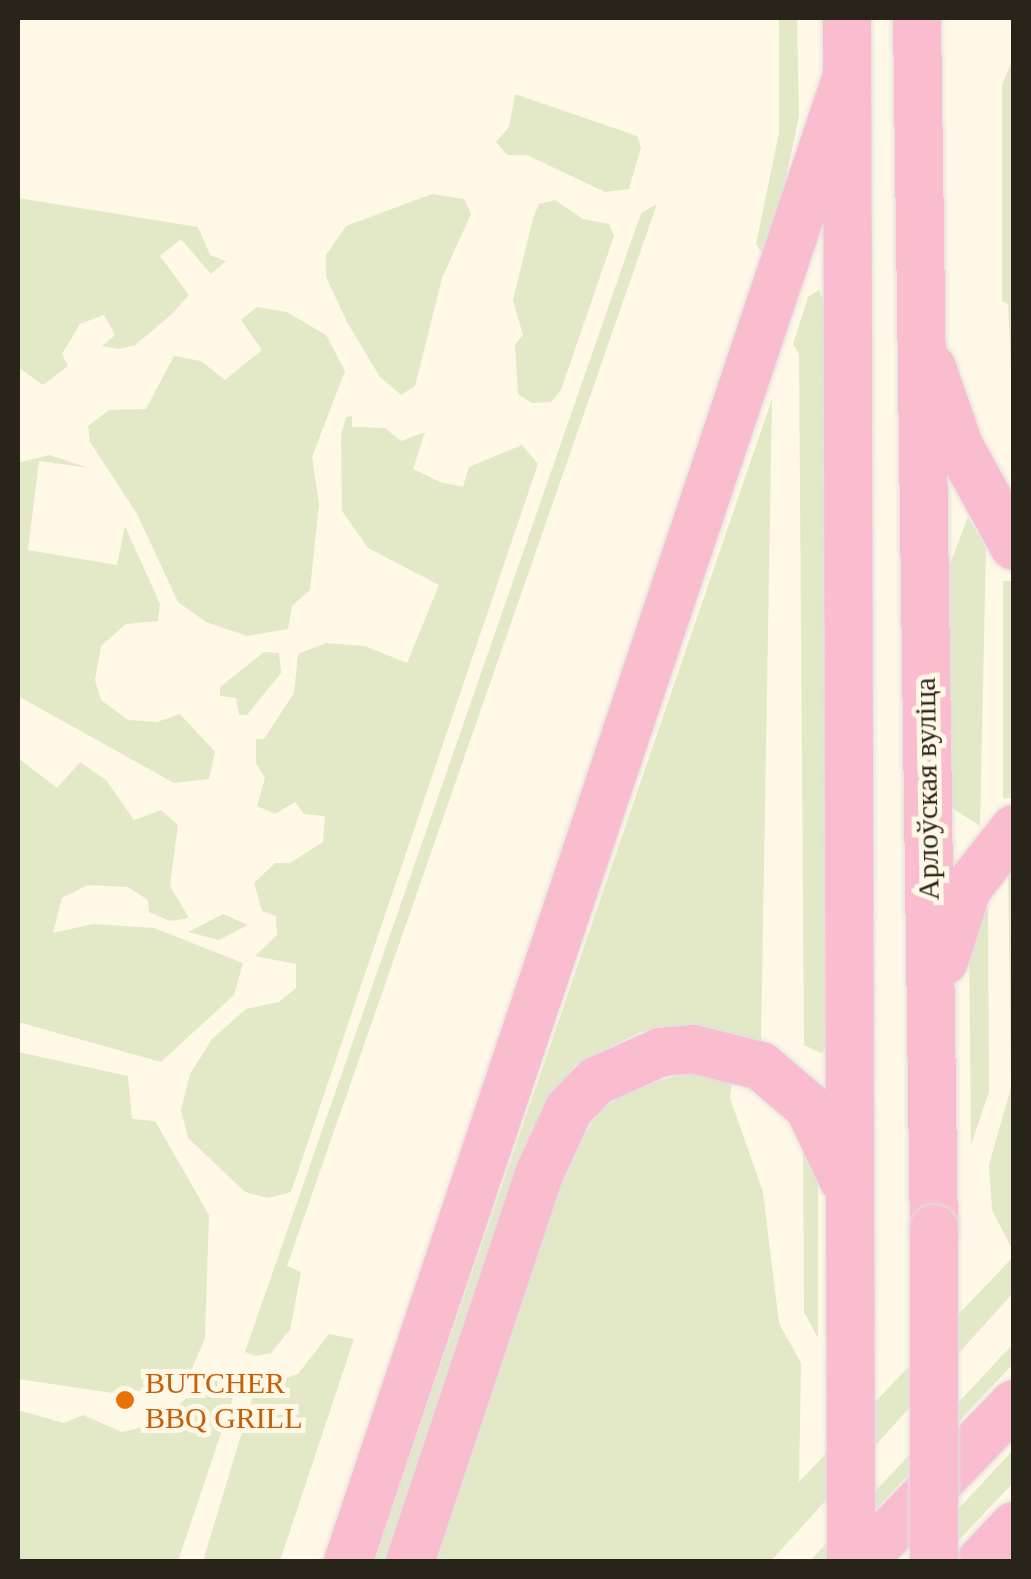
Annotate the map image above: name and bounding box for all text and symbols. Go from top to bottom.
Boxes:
street label: Арлоўская вуліца [907,677,947,901]
place label: BUTCHER BBQ GRILL [145,1365,302,1436]
marker: BUTCHER BBQ GRILL [114,1389,136,1411]

